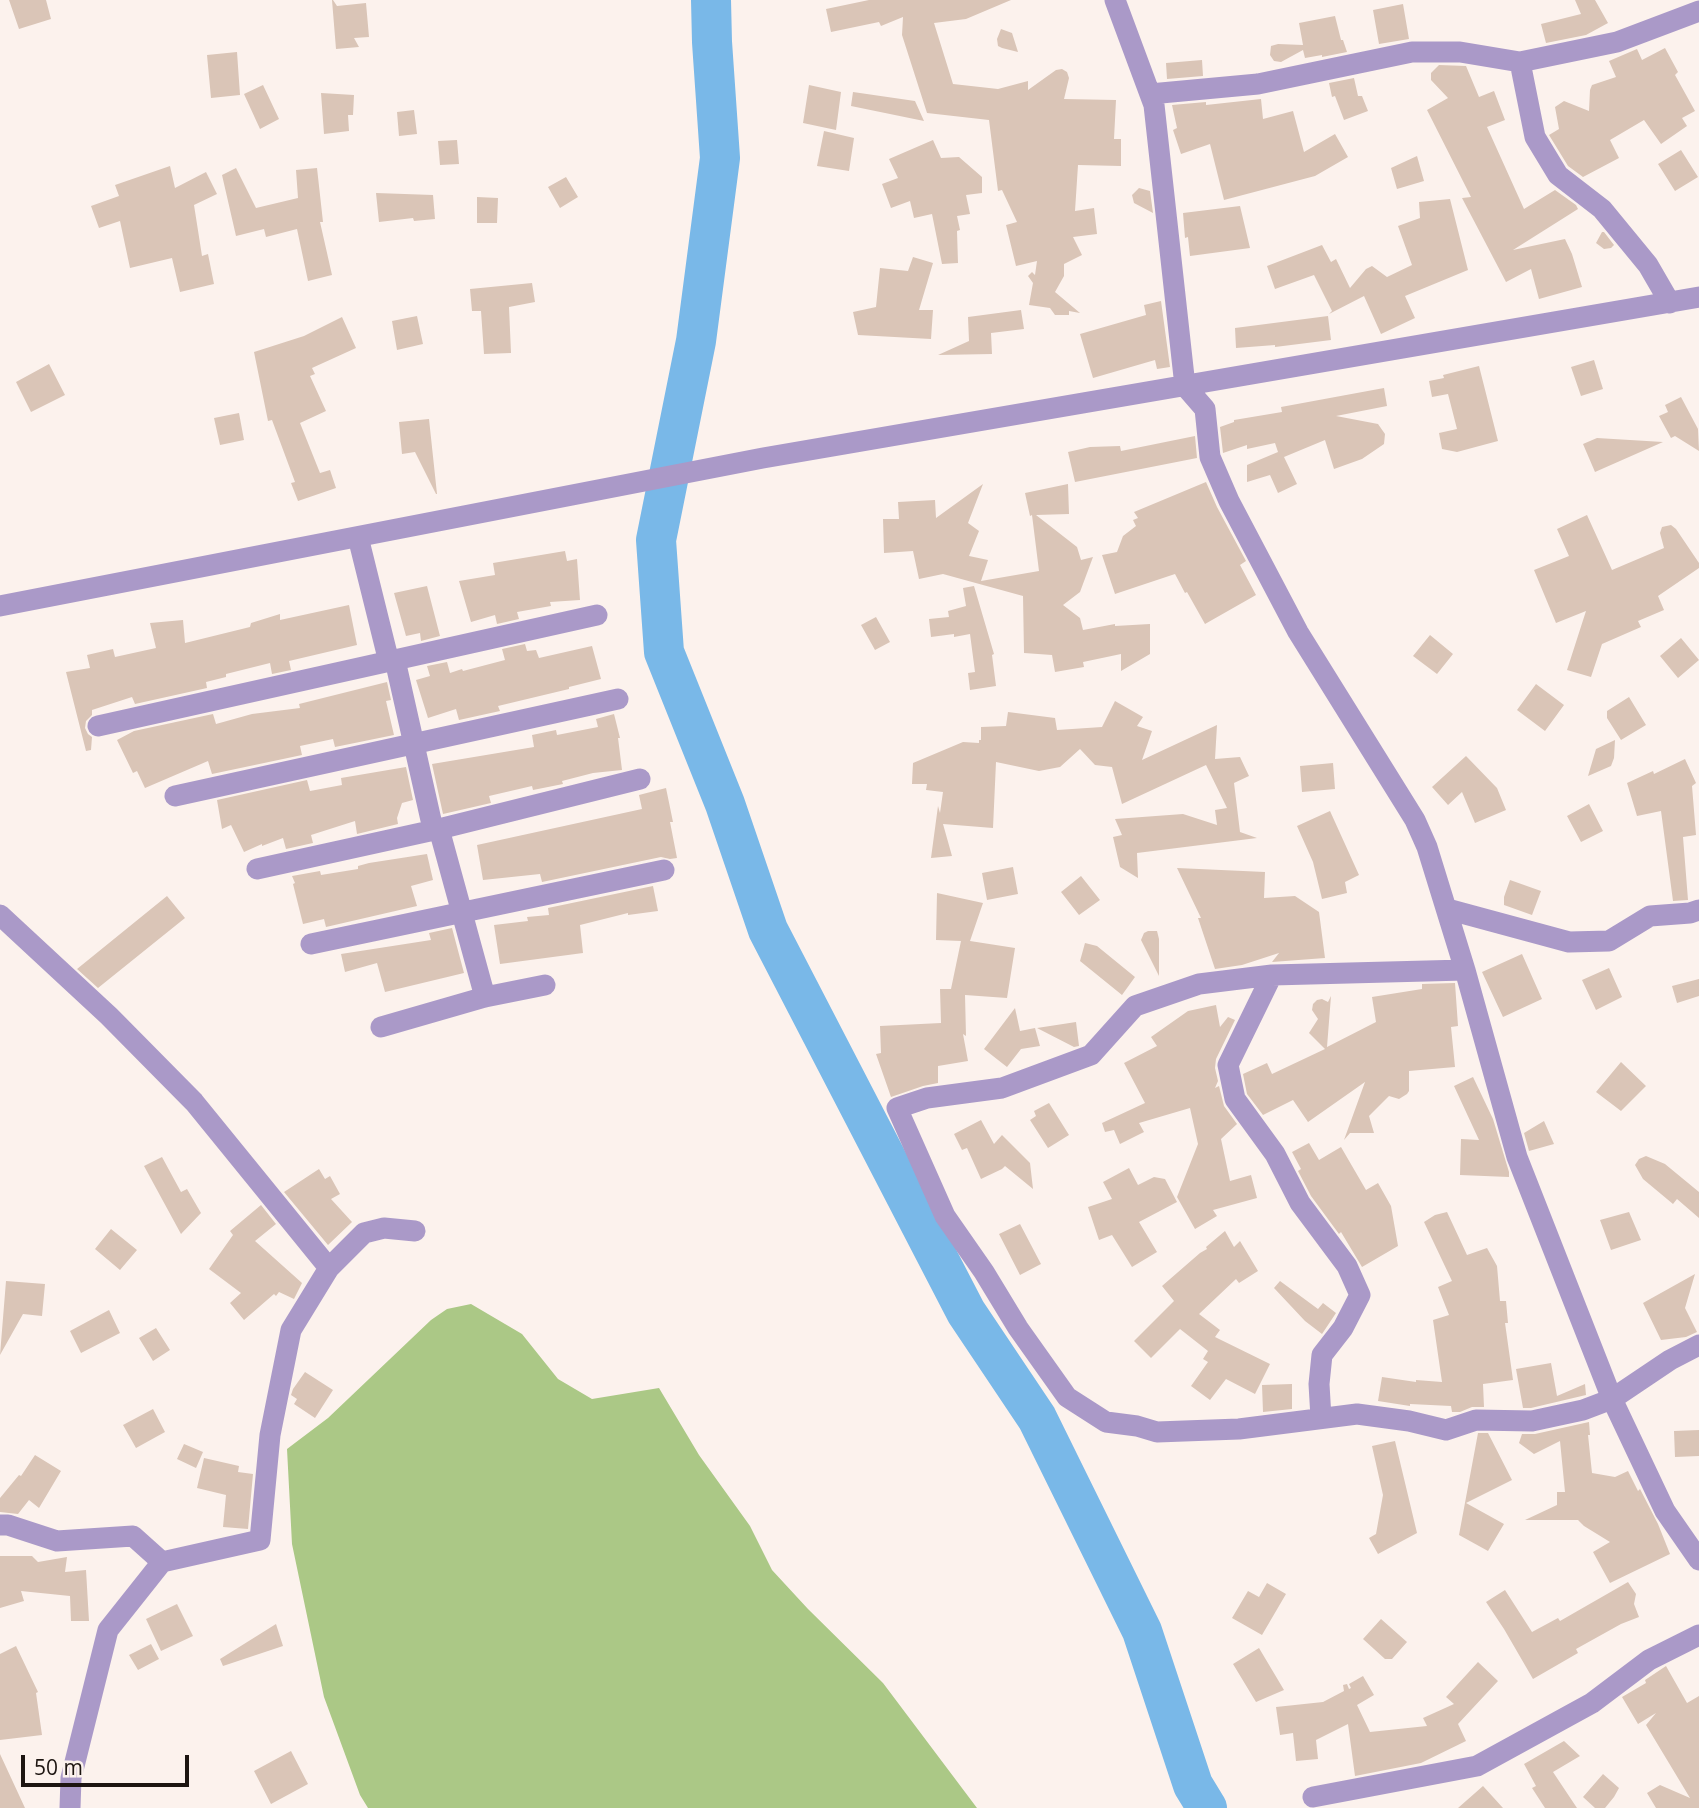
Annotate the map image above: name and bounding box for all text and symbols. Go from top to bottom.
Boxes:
scale bar [24,1742,192,1786]
text: 50 m [34,1753,83,1781]

